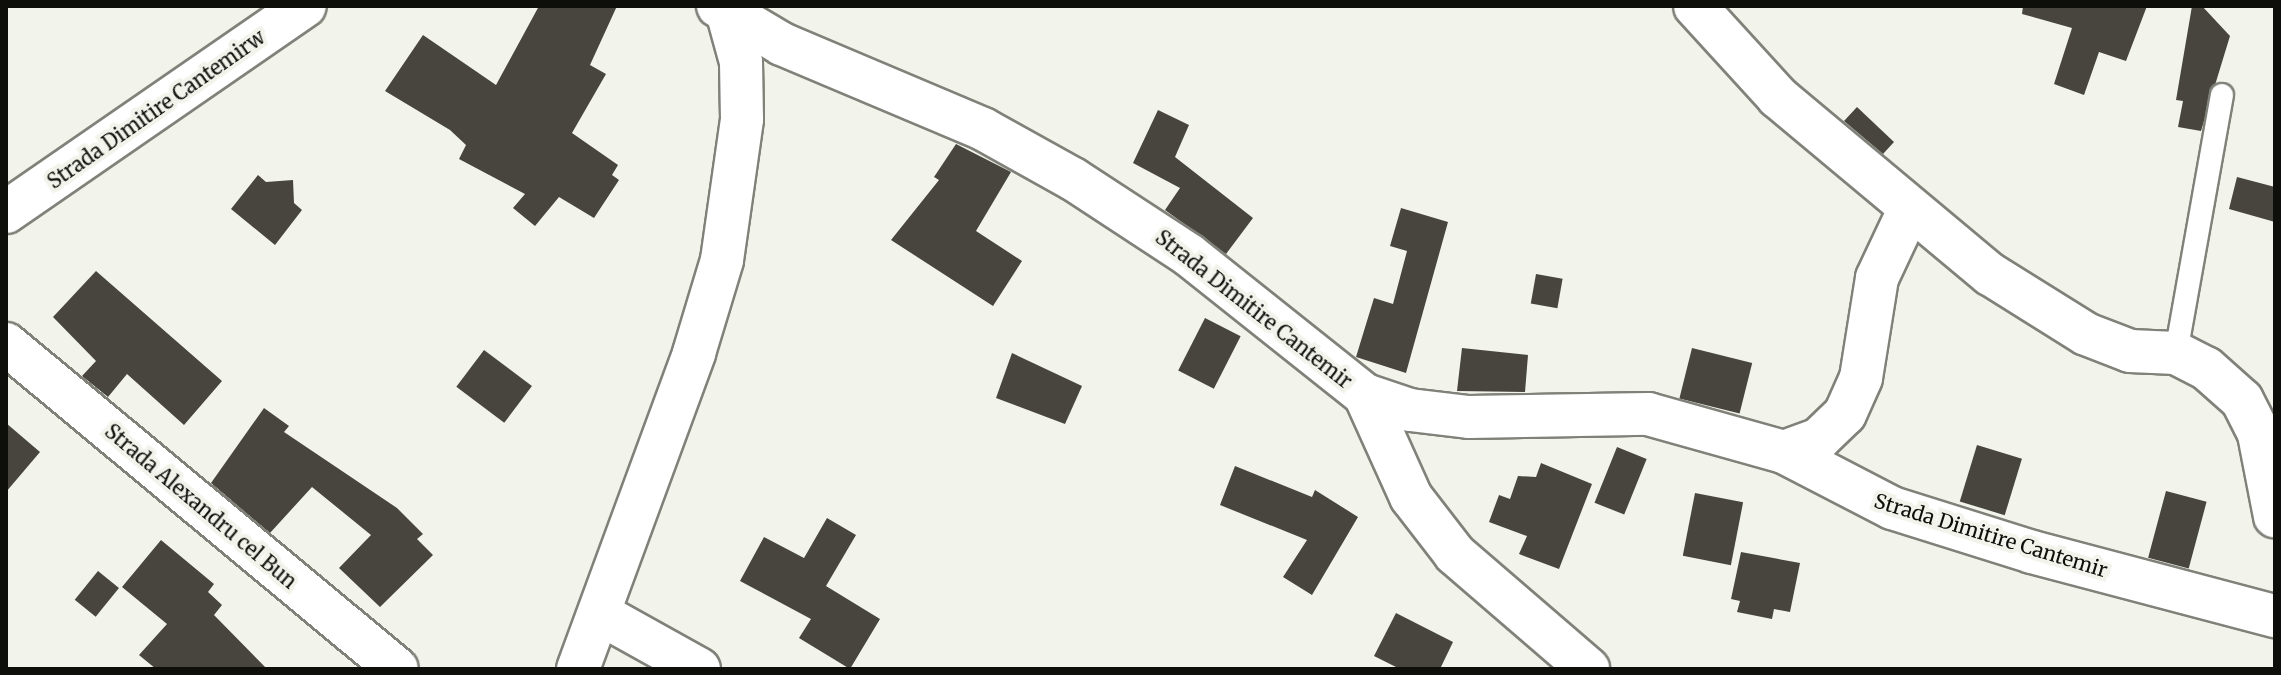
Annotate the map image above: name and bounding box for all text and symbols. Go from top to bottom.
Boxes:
street label: Strada Dimitire Cantemirw [43,25,269,193]
street label: Strada Dimitire Cantemir [1151,225,1357,393]
street label: Strada Alexandru cel Bun [100,419,302,593]
street label: Strada Dimitire Cantemir [1871,488,2111,582]

